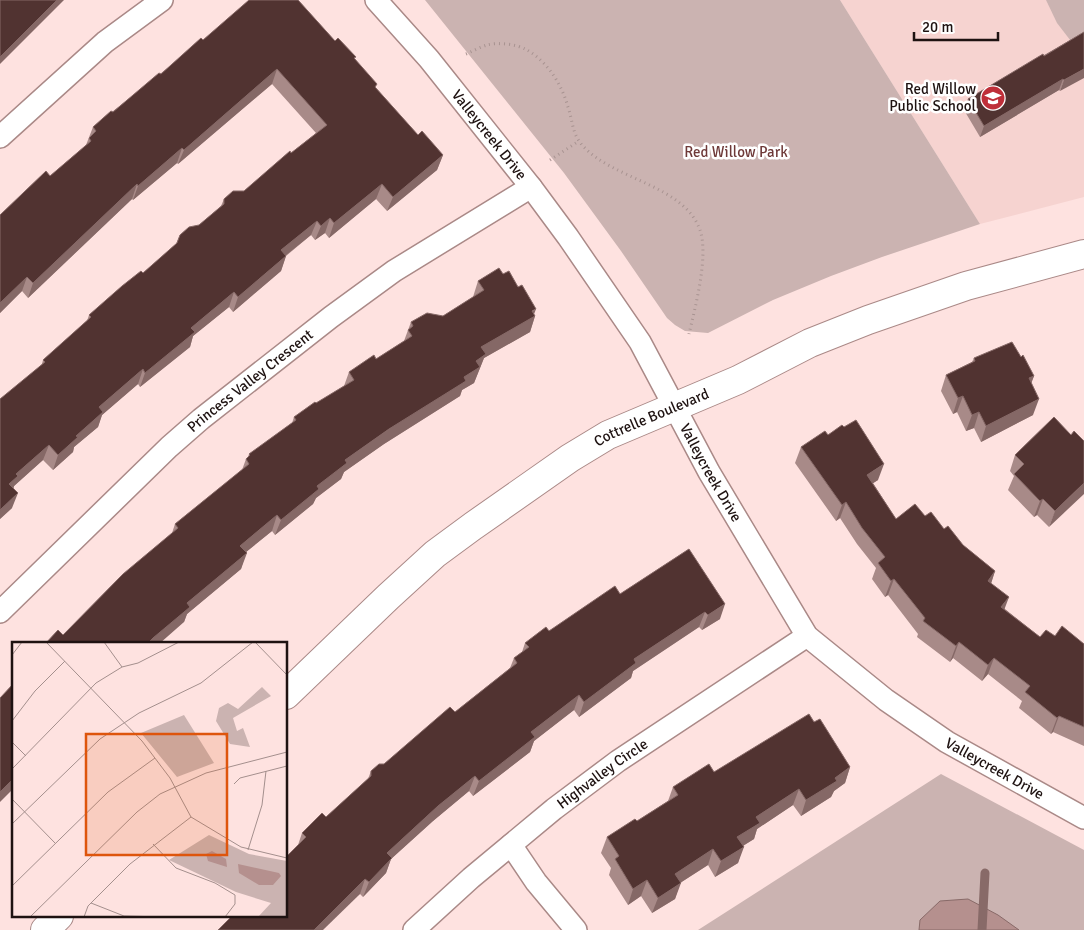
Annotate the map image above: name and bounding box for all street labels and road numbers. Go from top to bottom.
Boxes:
street label: Valleycreek Drive [448,86,531,183]
street label: Princess Valley Crescent [183,325,317,436]
street label: Cottrelle Boulevard [590,384,712,451]
street label: Valleycreek Drive [676,420,746,525]
street label: Valleycreek Drive [942,734,1047,803]
street label: Highvalley Circle [553,735,651,813]

